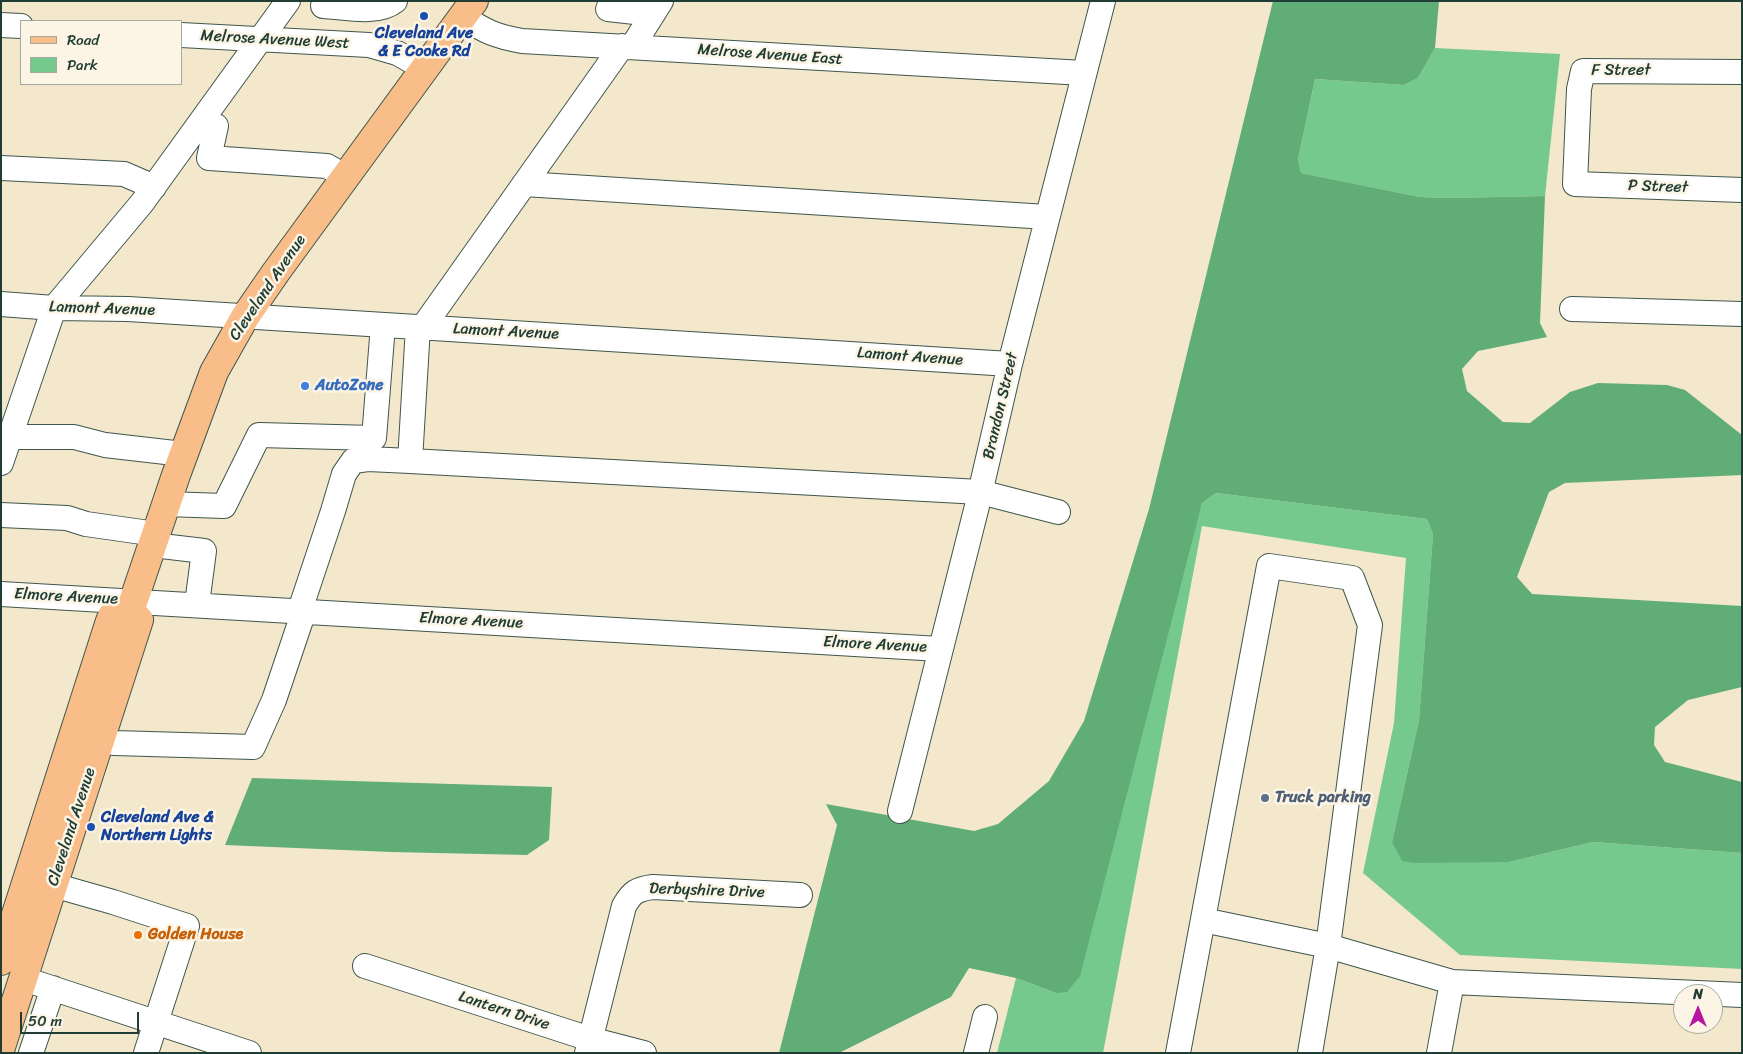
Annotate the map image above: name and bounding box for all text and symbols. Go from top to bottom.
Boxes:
marker: Cleveland Ave & E Cooke Rd [418,10,430,22]
legend [20,20,182,85]
place label: Cleveland Ave & E Cooke Rd [375,24,473,62]
text: Road [67,27,99,53]
street label: Melrose Avenue West [200,27,350,53]
street label: Melrose Avenue East [697,40,843,70]
text: Park [67,52,98,78]
street label: F Street [1591,61,1651,81]
street label: P Street [1627,176,1689,198]
street label: Cleveland Avenue [226,232,310,344]
street label: Lamont Avenue [49,298,155,320]
street label: Lamont Avenue [452,320,560,344]
street label: Lamont Avenue [856,344,964,370]
street label: Brandon Street [979,351,1023,461]
place label: AutoZone [315,376,383,396]
marker: AutoZone [299,380,311,392]
street label: Elmore Avenue [14,585,118,609]
street label: Elmore Avenue [419,609,523,633]
street label: Elmore Avenue [823,633,927,657]
street label: Cleveland Avenue [44,765,100,889]
place label: Truck parking [1275,788,1371,808]
marker: Truck parking [1259,792,1271,804]
place label: Cleveland Ave & Northern Lights [101,808,214,846]
marker: Cleveland Ave & Northern Lights [85,821,97,833]
street label: Derbyshire Drive [649,879,765,903]
place label: Golden House [148,925,243,945]
marker: Golden House [132,929,144,941]
text: N [1693,982,1703,1007]
north arrow [1673,984,1723,1034]
street label: Lantern Drive [456,987,552,1035]
scale bar [22,1002,141,1034]
text: 50 m [28,1008,62,1034]

